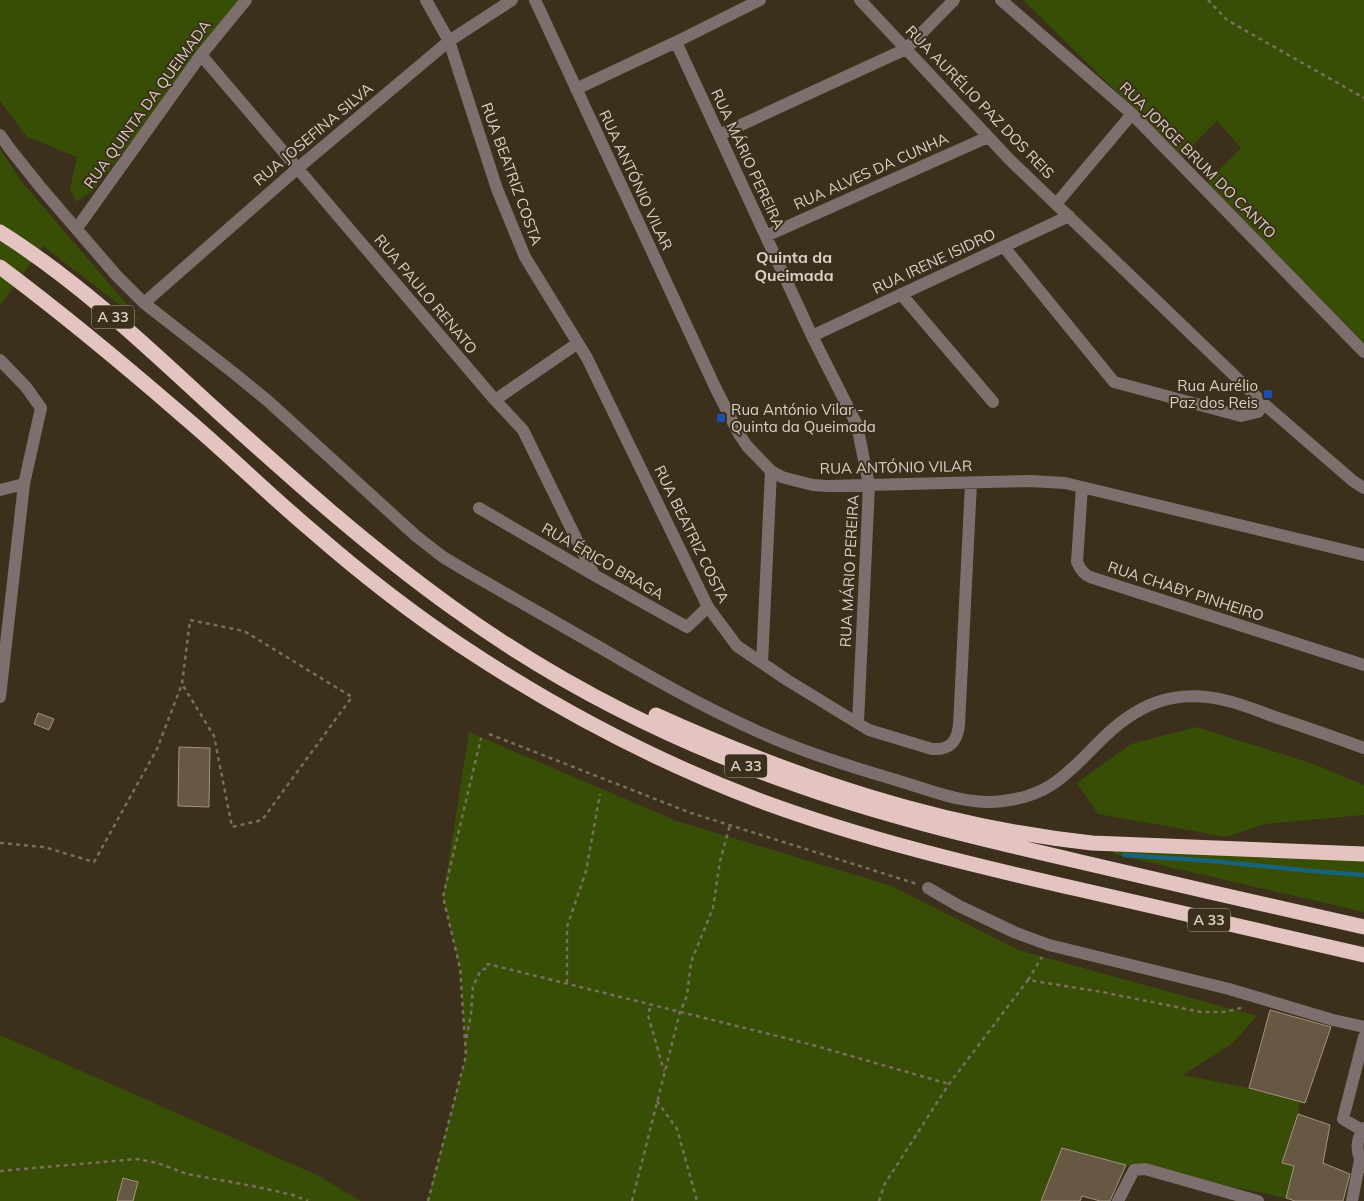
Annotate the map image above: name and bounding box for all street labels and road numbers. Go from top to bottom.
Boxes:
street label: RUA QUINTA DA QUEIMADA [79,16,215,192]
street label: RUA AURÉLIO PAZ DOS REIS [902,21,1058,183]
street label: RUA JORGE BRUM DO CANTO [1116,78,1280,242]
street label: RUA JOSEFINA SILVA [249,79,377,189]
street label: RUA MÁRIO PEREIRA [707,86,789,232]
street label: RUA BEATRIZ COSTA [477,100,547,248]
street label: RUA ANTÓNIO VILAR [595,107,677,253]
street label: RUA ALVES DA CUNHA [791,128,951,214]
street label: RUA IRENE ISIDRO [870,224,998,298]
street label: RUA PAULO RENATO [370,230,482,358]
road number: A 33 [92,306,134,328]
street label: RUA ANTÓNIO VILAR [820,456,972,478]
street label: RUA BEATRIZ COSTA [650,462,734,606]
street label: RUA MÁRIO PEREIRA [836,494,862,648]
street label: RUA ÉRICO BRAGA [539,518,667,604]
street label: RUA CHABY PINHEIRO [1106,557,1266,625]
road number: A 33 [725,754,767,778]
road number: A 33 [1188,908,1230,932]

